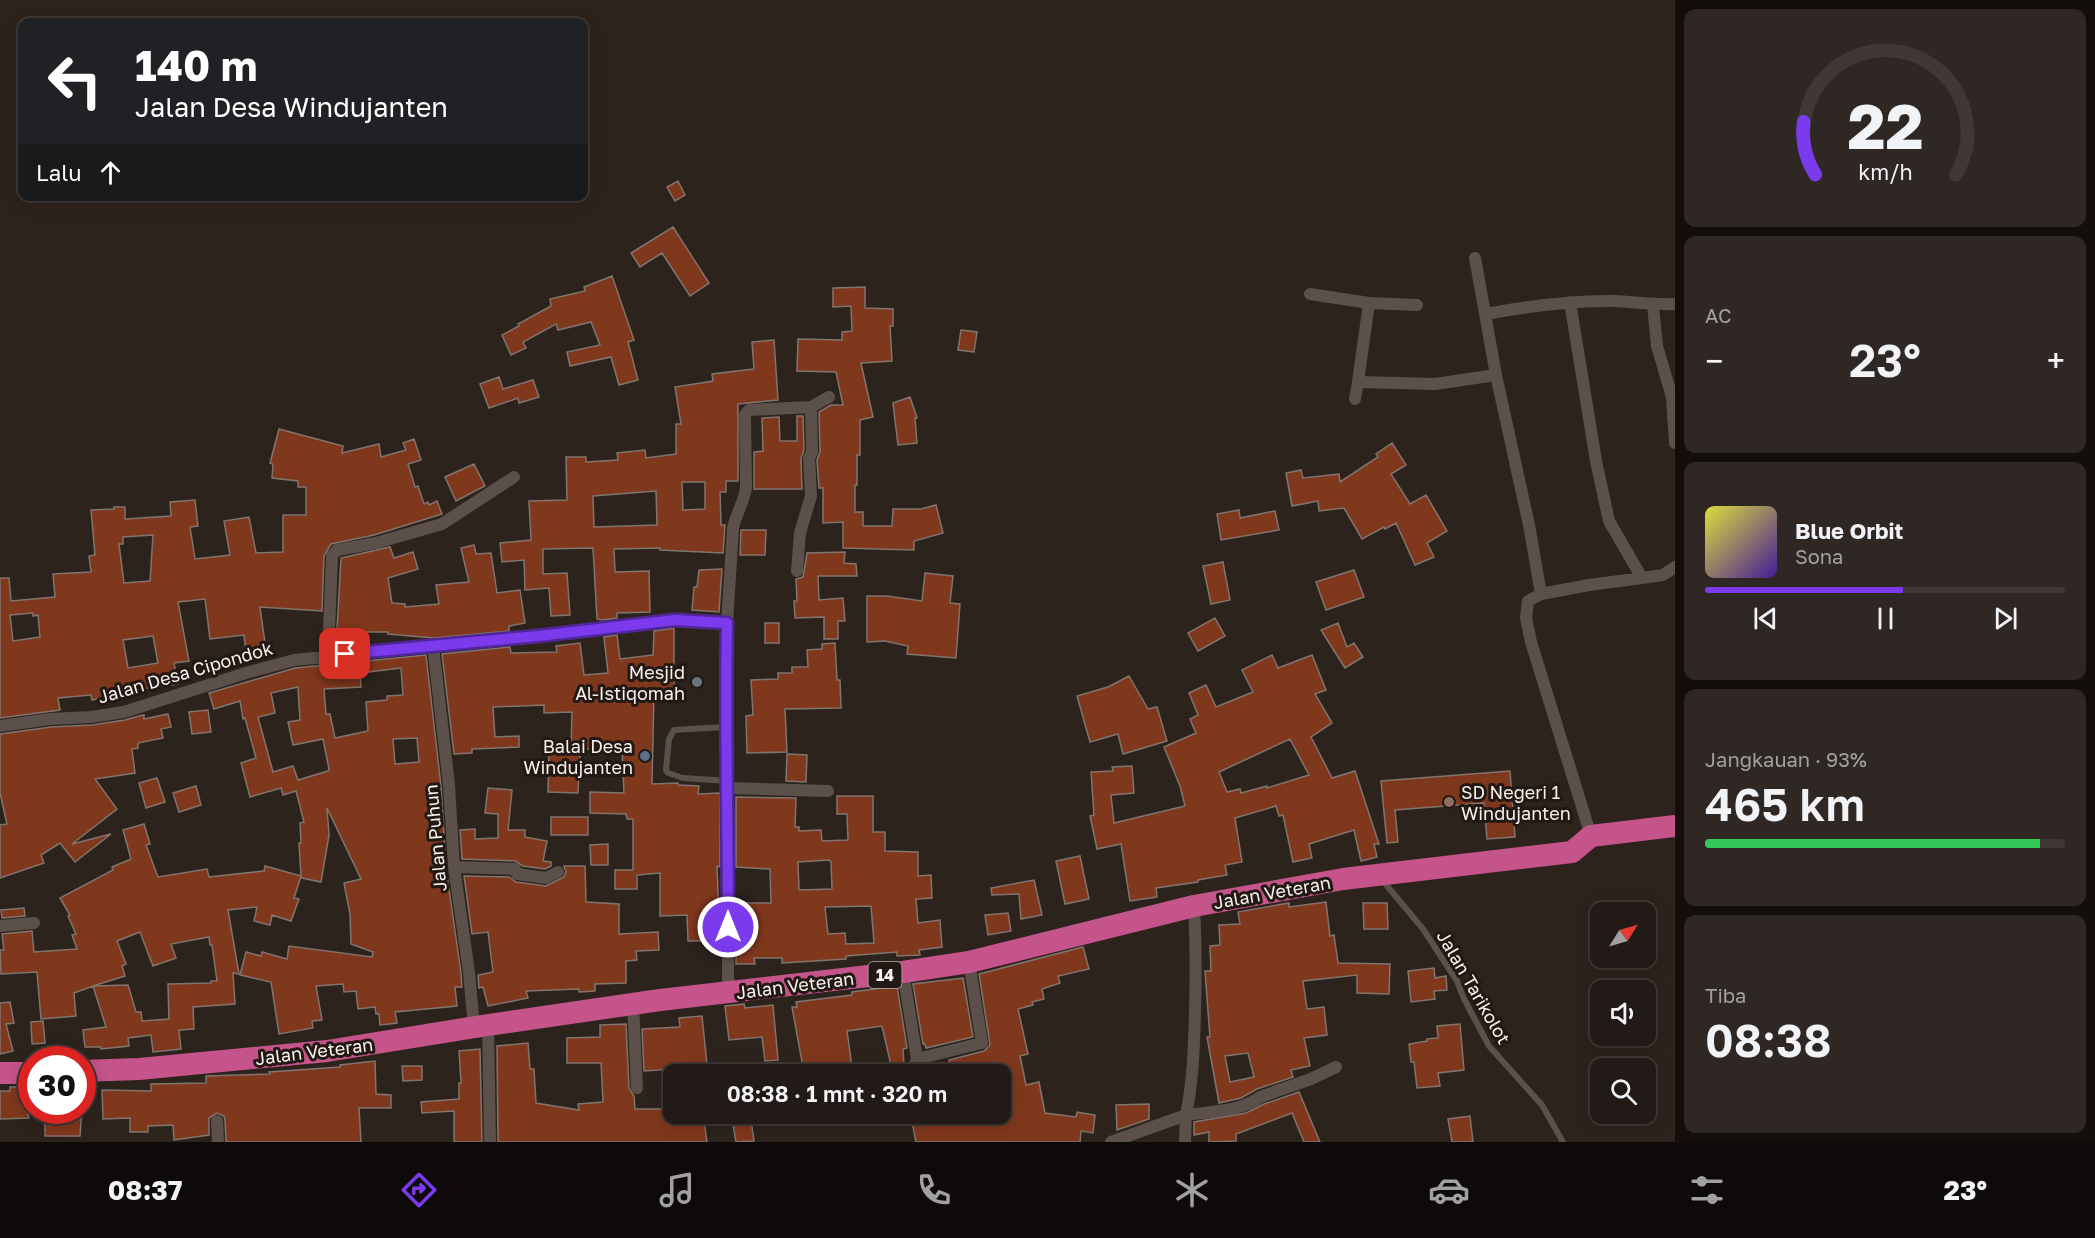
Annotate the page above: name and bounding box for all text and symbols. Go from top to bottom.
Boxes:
text: 140 m [135,40,257,90]
icon: left [36,42,114,120]
text: 22 [1847,88,1923,163]
text: Jalan Desa Windujanten [135,91,448,123]
icon: ahead [94,156,127,189]
text: Lalu [36,159,82,186]
text: km/h [1858,159,1912,185]
text: AC [1705,303,1732,327]
text: 23° [1849,333,1921,387]
text: − [1705,341,1723,380]
text: + [2047,341,2065,380]
text: Blue Orbit [1795,517,1903,544]
text: Sona [1795,544,1843,568]
icon: previous [1749,602,1782,635]
icon: pause [1869,602,1902,635]
icon: next [1989,602,2022,635]
pin [319,628,370,679]
street label: Jalan Desa Cipondok [95,636,275,708]
icon: arrive [328,637,361,670]
place label: Mesjid Al-Istiqomah [575,661,685,704]
marker: Mesjid Al-Istiqomah [690,675,704,689]
place label: Balai Desa Windujanten [523,735,633,778]
text: Jangkauan · 93% [1705,747,1867,771]
marker: Balai Desa Windujanten [638,749,652,763]
text: 465 km [1705,777,1865,831]
place label: SD Negeri 1 Windujanten [1461,781,1571,824]
street label: Jalan Puhun [419,784,451,892]
marker: SD Negeri 1 Windujanten [1442,795,1456,809]
street label: Jalan Veteran [1212,871,1332,913]
position arrow [696,895,760,959]
north arrow [1590,902,1656,968]
map controls [1590,902,1656,1124]
street label: Jalan Tarikolot [1433,926,1515,1048]
road number: 14 [868,962,902,988]
street label: Jalan Veteran [735,967,855,1003]
button: sound [1590,980,1656,1046]
text: Tiba [1705,983,1746,1007]
text: 08:38 [1705,1013,1832,1067]
street label: Jalan Veteran [254,1033,374,1069]
speed limit sign: 30 [18,1046,96,1124]
button: search [1590,1058,1656,1124]
text: 08:38 · 1 mnt · 320 m [727,1080,947,1107]
icon: directions [398,1169,440,1211]
icon: music [656,1169,698,1211]
icon: phone [913,1169,955,1211]
icon: climate [1171,1169,1213,1211]
icon: car [1428,1169,1470,1211]
icon: filters [1686,1169,1728,1211]
text: 08:37 [108,1174,182,1206]
text: 23° [1944,1174,1987,1206]

